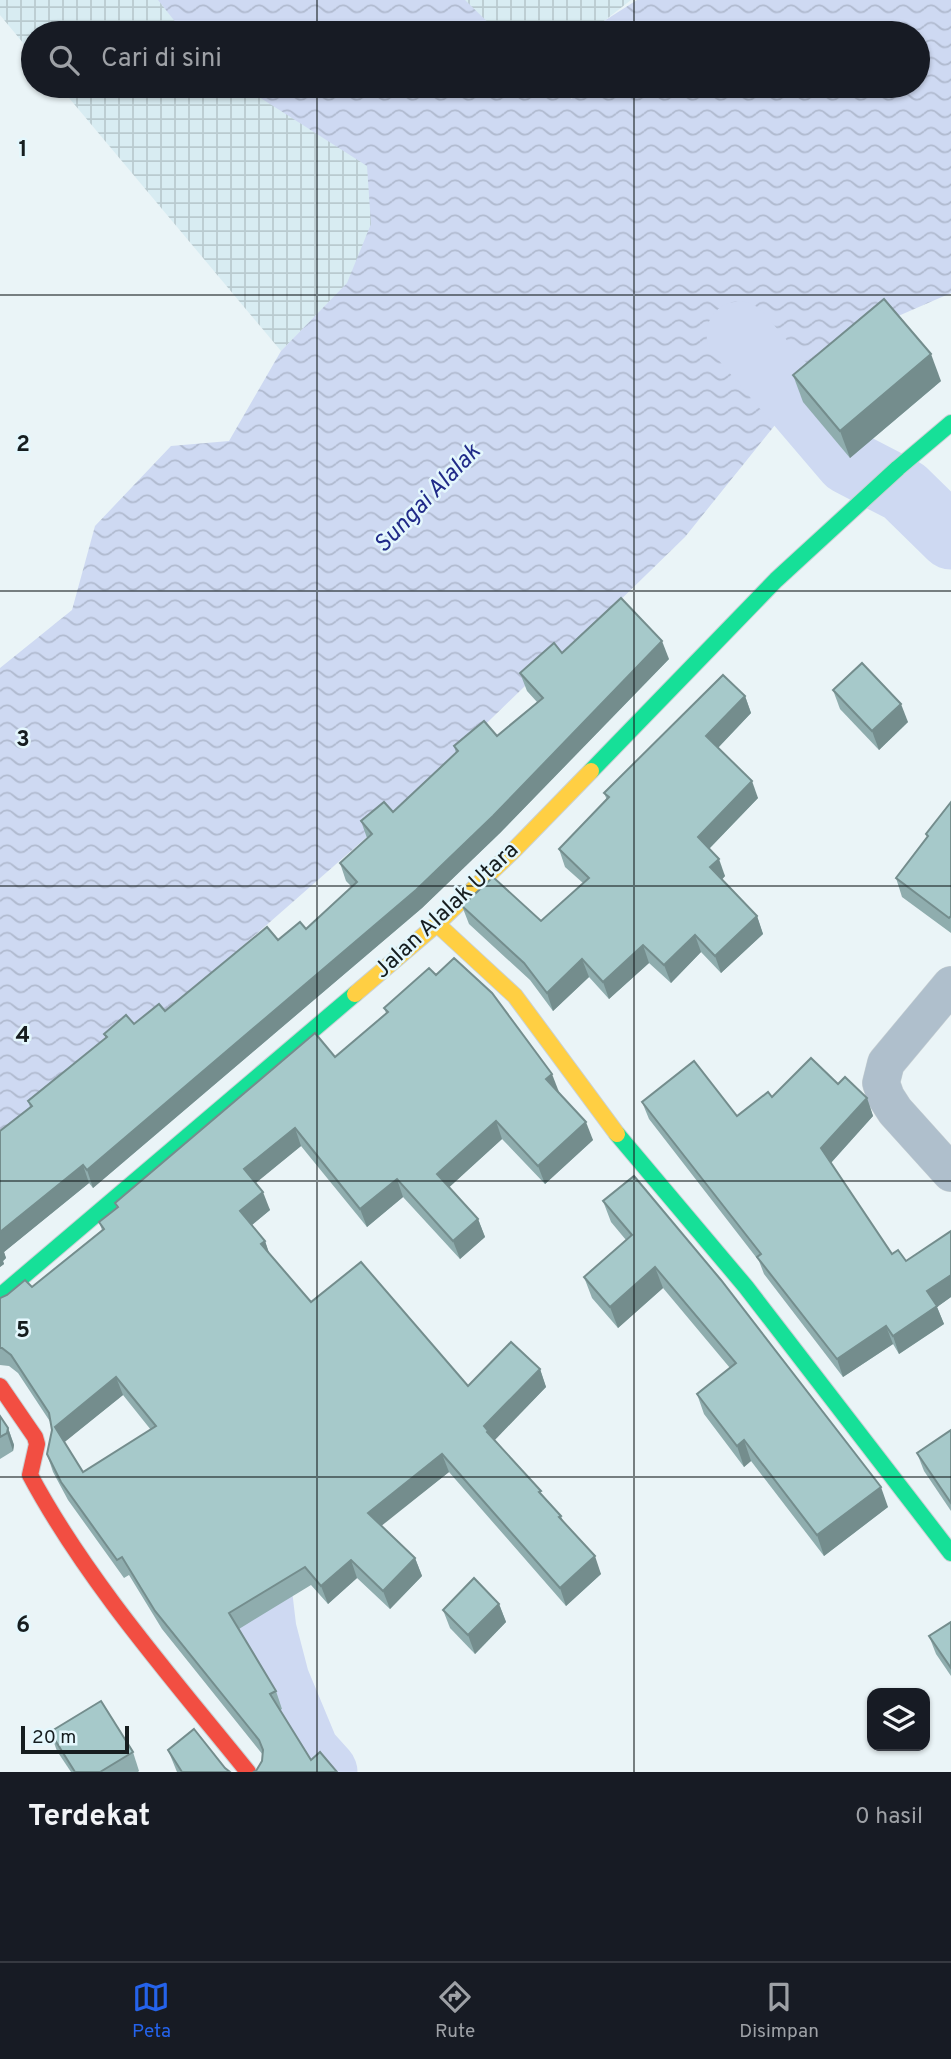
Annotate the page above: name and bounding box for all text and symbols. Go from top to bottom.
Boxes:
search box [21,21,930,98]
icon: search [45,41,83,79]
text: Cari di sini [101,43,222,76]
text: 1 [18,136,28,165]
text: 2 [16,431,30,460]
water label: Sungai Alalak [368,437,488,560]
text: 3 [16,726,30,755]
street label: Jalan Alalak Utara [369,837,525,985]
text: 4 [16,1022,30,1051]
text: 5 [16,1317,30,1346]
text: 6 [16,1612,30,1641]
map controls [867,1688,930,1751]
button: layers [867,1688,930,1751]
scale bar [21,1723,130,1755]
text: 20 m [32,1726,76,1750]
text: Terdekat [28,1799,150,1836]
text: 0 hasil [855,1803,923,1832]
tab: Peta [132,1978,171,2044]
tab: Rute [435,1978,475,2044]
tab: Disimpan [739,1978,819,2044]

